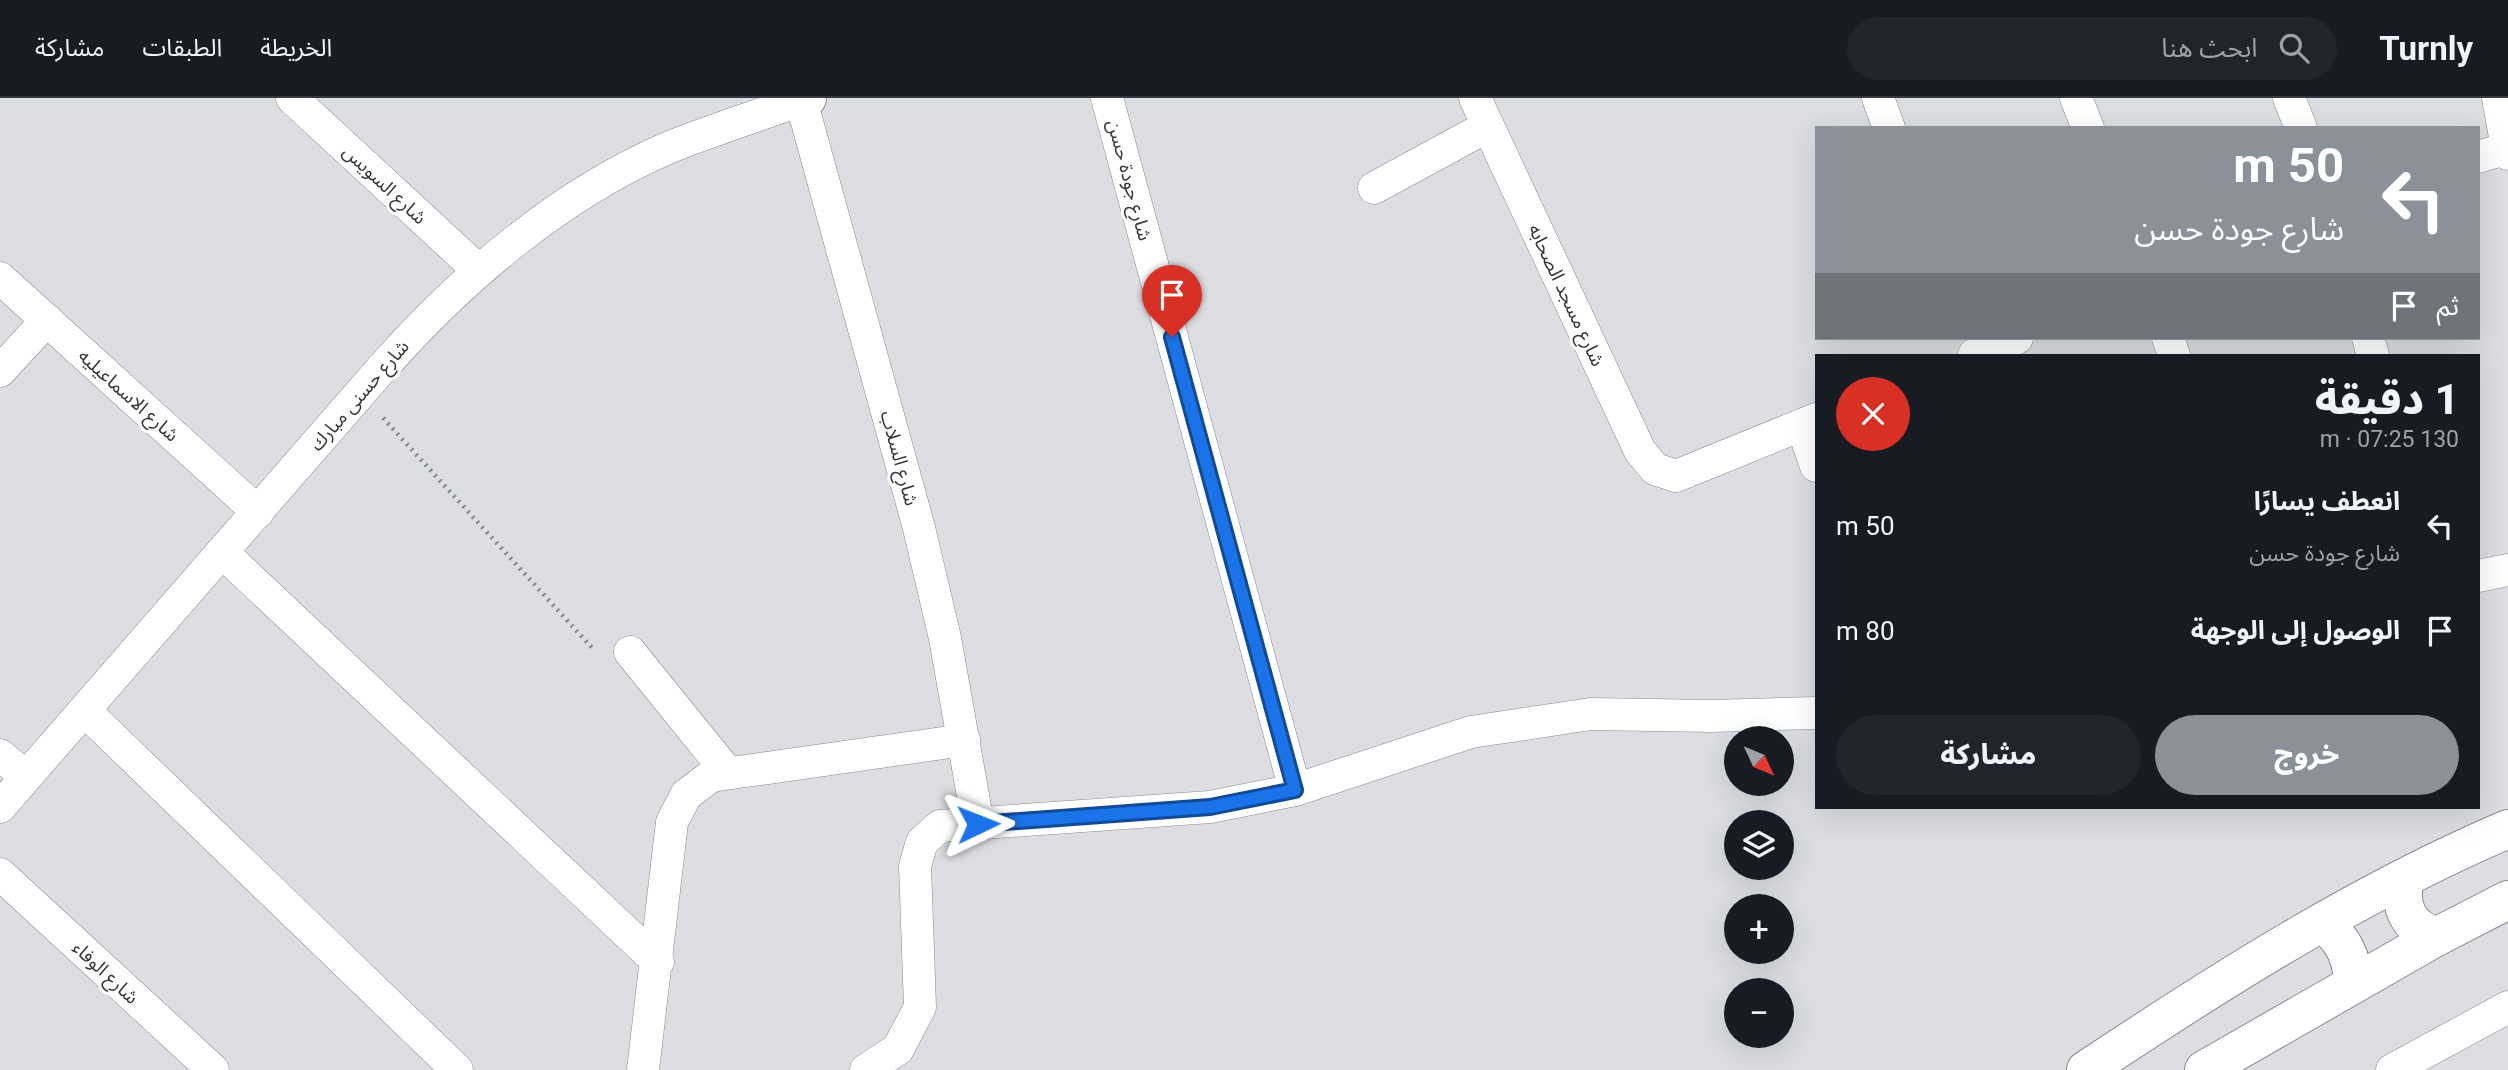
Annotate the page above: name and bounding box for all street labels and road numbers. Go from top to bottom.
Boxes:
street label: شارع جودة حسن [1100,117,1157,244]
street label: شارع السويس [337,140,431,230]
street label: شارع مسجد الصحابه [1522,220,1610,371]
street label: شارع حسنى مبارك [305,335,415,457]
street label: شارع الاسماعيليه [72,344,184,448]
street label: شارع السلاب [874,408,923,509]
street label: شارع الوفاء [66,936,143,1010]

